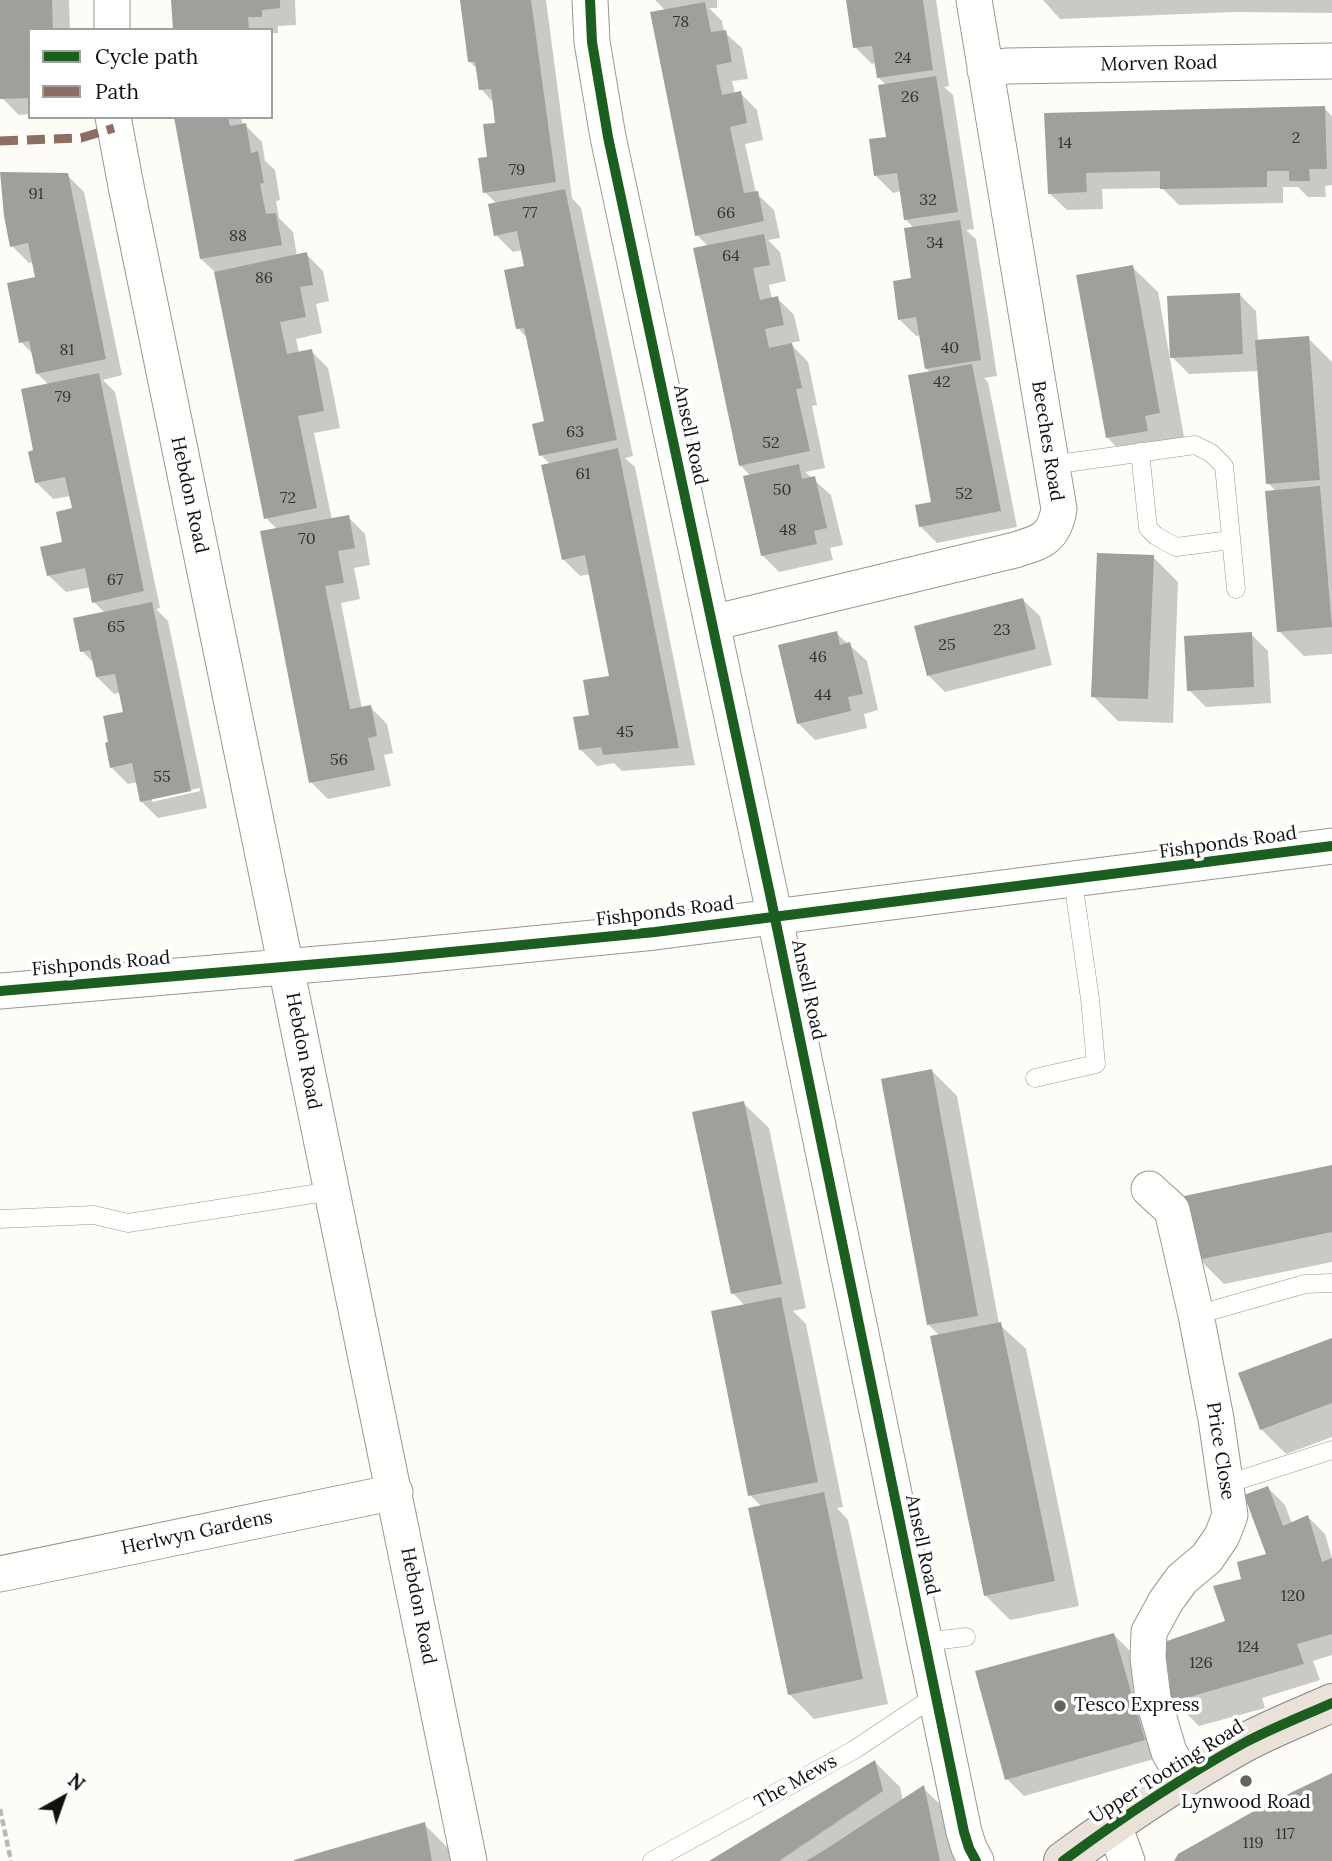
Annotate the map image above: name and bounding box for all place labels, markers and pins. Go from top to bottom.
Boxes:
place label: Tesco Express [1074,1695,1200,1717]
marker: Tesco Express [1052,1698,1068,1714]
marker: Lynwood Road [1238,1773,1254,1789]
place label: Lynwood Road [1181,1792,1311,1814]

